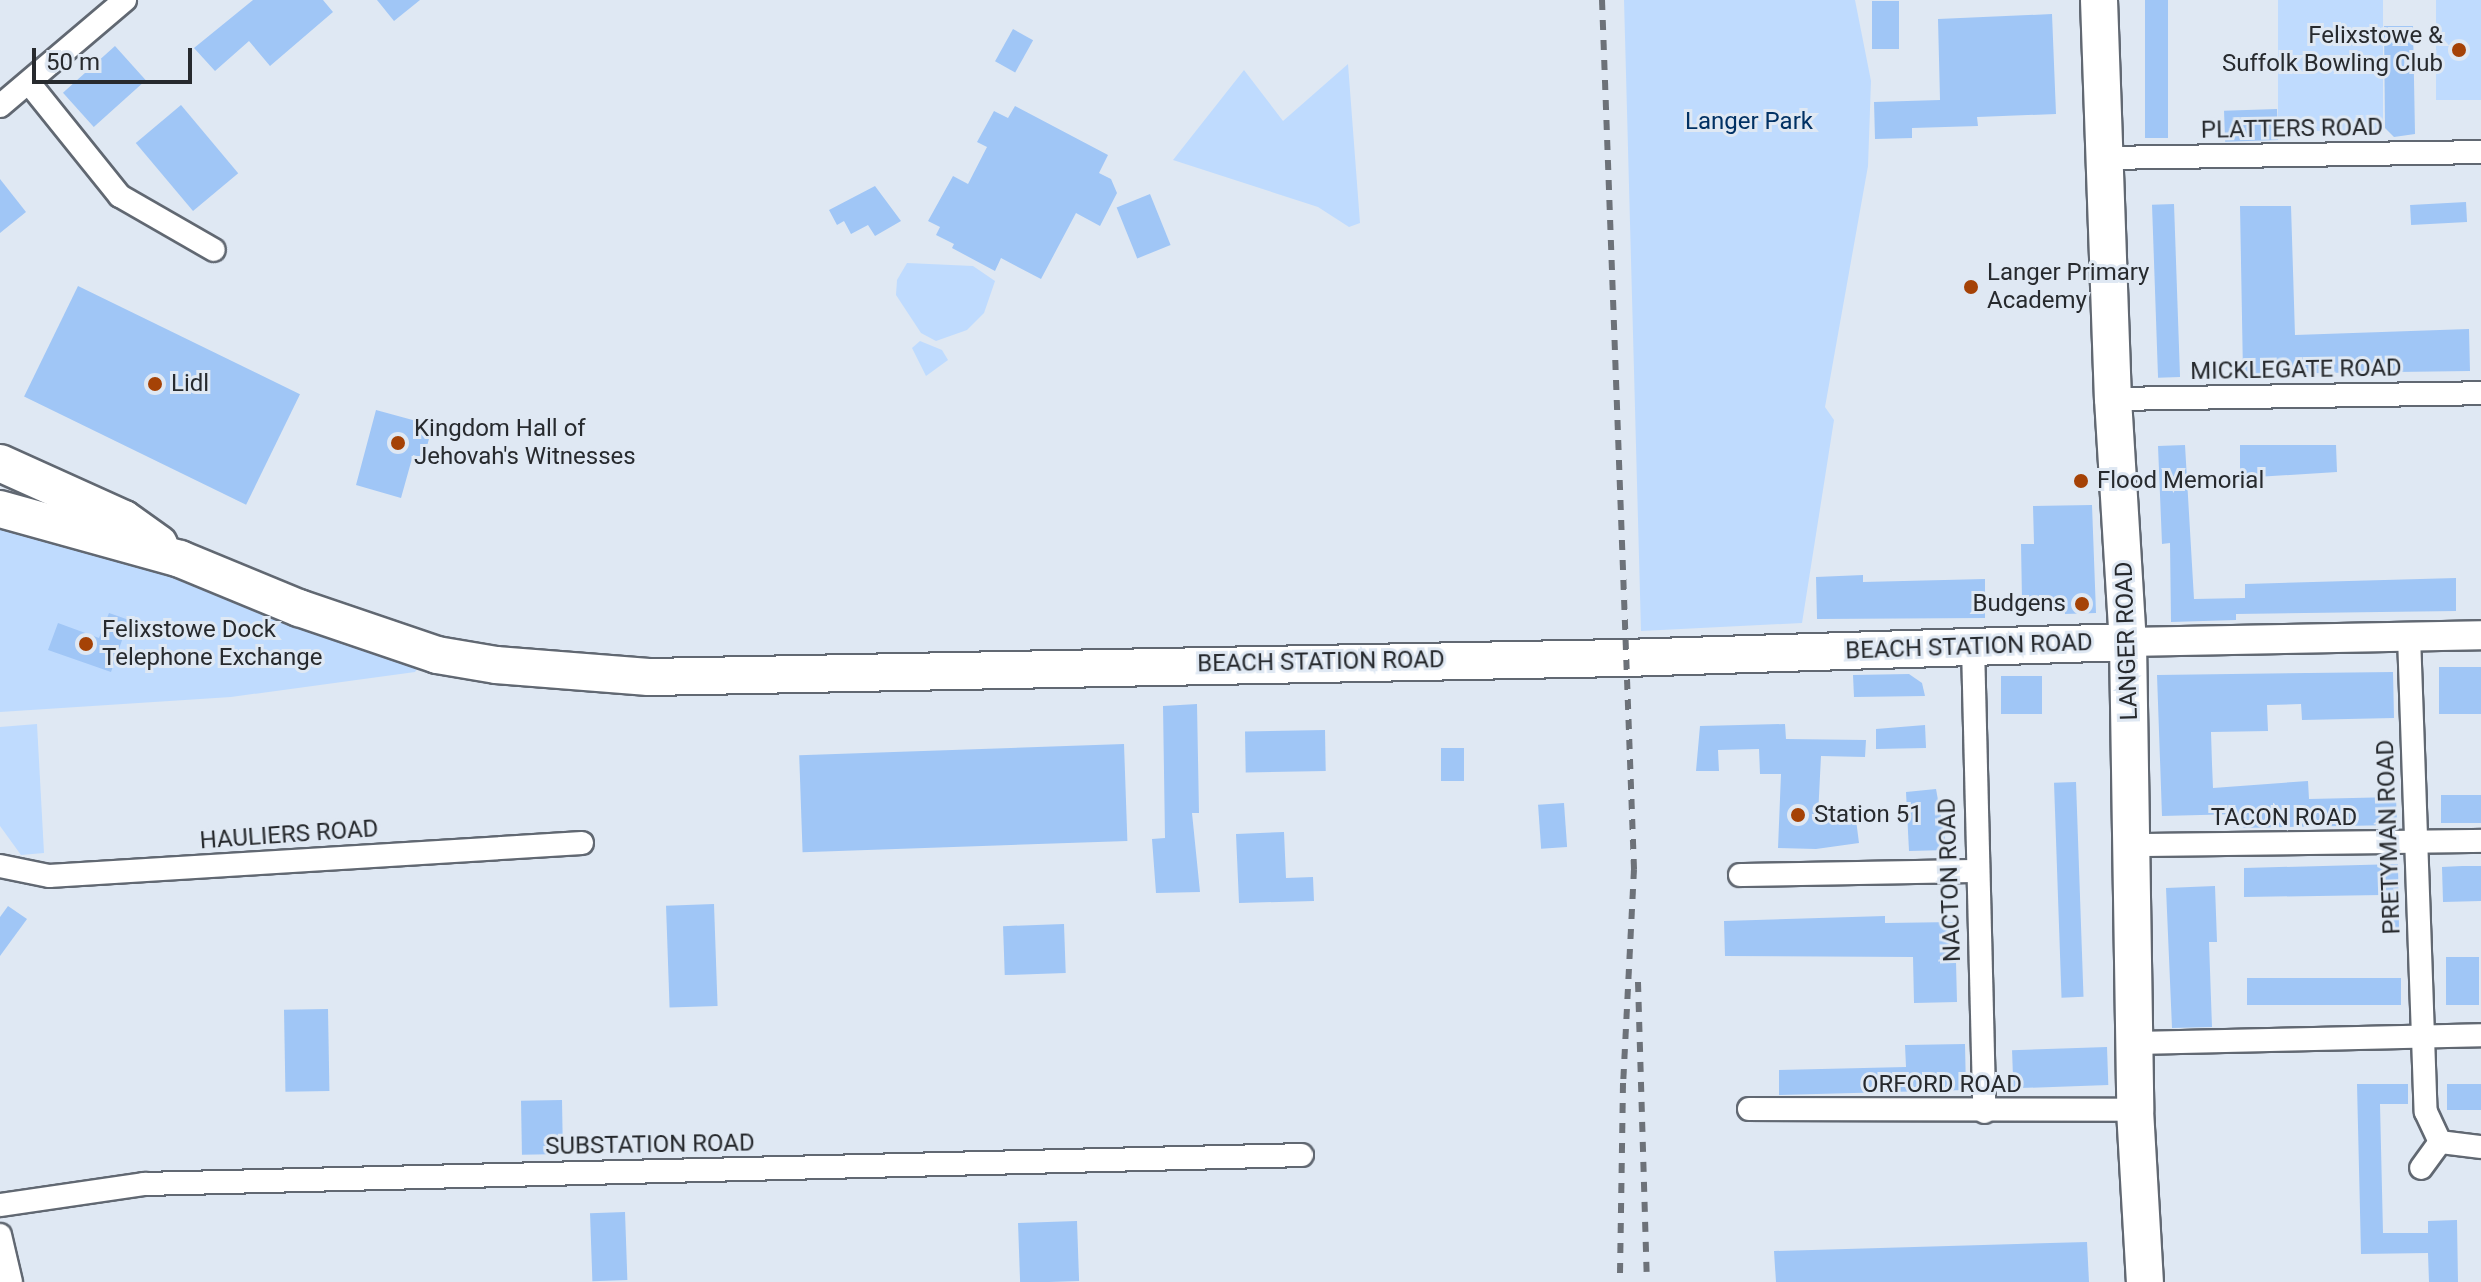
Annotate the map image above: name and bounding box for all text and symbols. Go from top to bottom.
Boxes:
place label: Felixstowe & Suffolk Bowling Club [2222,22,2443,78]
scale bar [36,32,196,82]
marker: Felixstowe & Suffolk Bowling Club [2450,41,2468,59]
text: 50 m [46,48,100,76]
park label: Langer Park [1685,108,1813,136]
street label: PLATTERS ROAD [2201,113,2383,145]
place label: Langer Primary Academy [1987,259,2149,315]
marker: Langer Primary Academy [1962,278,1980,296]
street label: MICKLEGATE ROAD [2190,354,2402,386]
place label: Lidl [171,370,209,398]
marker: Lidl [146,375,164,393]
place label: Kingdom Hall of Jehovah's Witnesses [414,415,636,471]
marker: Kingdom Hall of Jehovah's Witnesses [389,434,407,452]
place label: Flood Memorial [2097,467,2264,495]
marker: Flood Memorial [2072,472,2090,490]
street label: LANGER ROAD [2110,561,2144,721]
place label: Budgens [1972,590,2066,618]
marker: Budgens [2073,595,2091,613]
place label: Felixstowe Dock Telephone Exchange [102,616,322,672]
street label: BEACH STATION ROAD [1845,628,2093,666]
marker: Felixstowe Dock Telephone Exchange [77,635,95,653]
street label: BEACH STATION ROAD [1197,645,1445,679]
street label: PRETYMAN ROAD [2371,739,2407,935]
street label: NACTON ROAD [1933,797,1967,963]
place label: Station 51 [1814,801,1923,829]
street label: TACON ROAD [2211,804,2357,832]
marker: Station 51 [1789,806,1807,824]
street label: HAULIERS ROAD [199,814,379,856]
street label: ORFORD ROAD [1862,1071,2022,1099]
street label: SUBSTATION ROAD [545,1129,755,1161]

